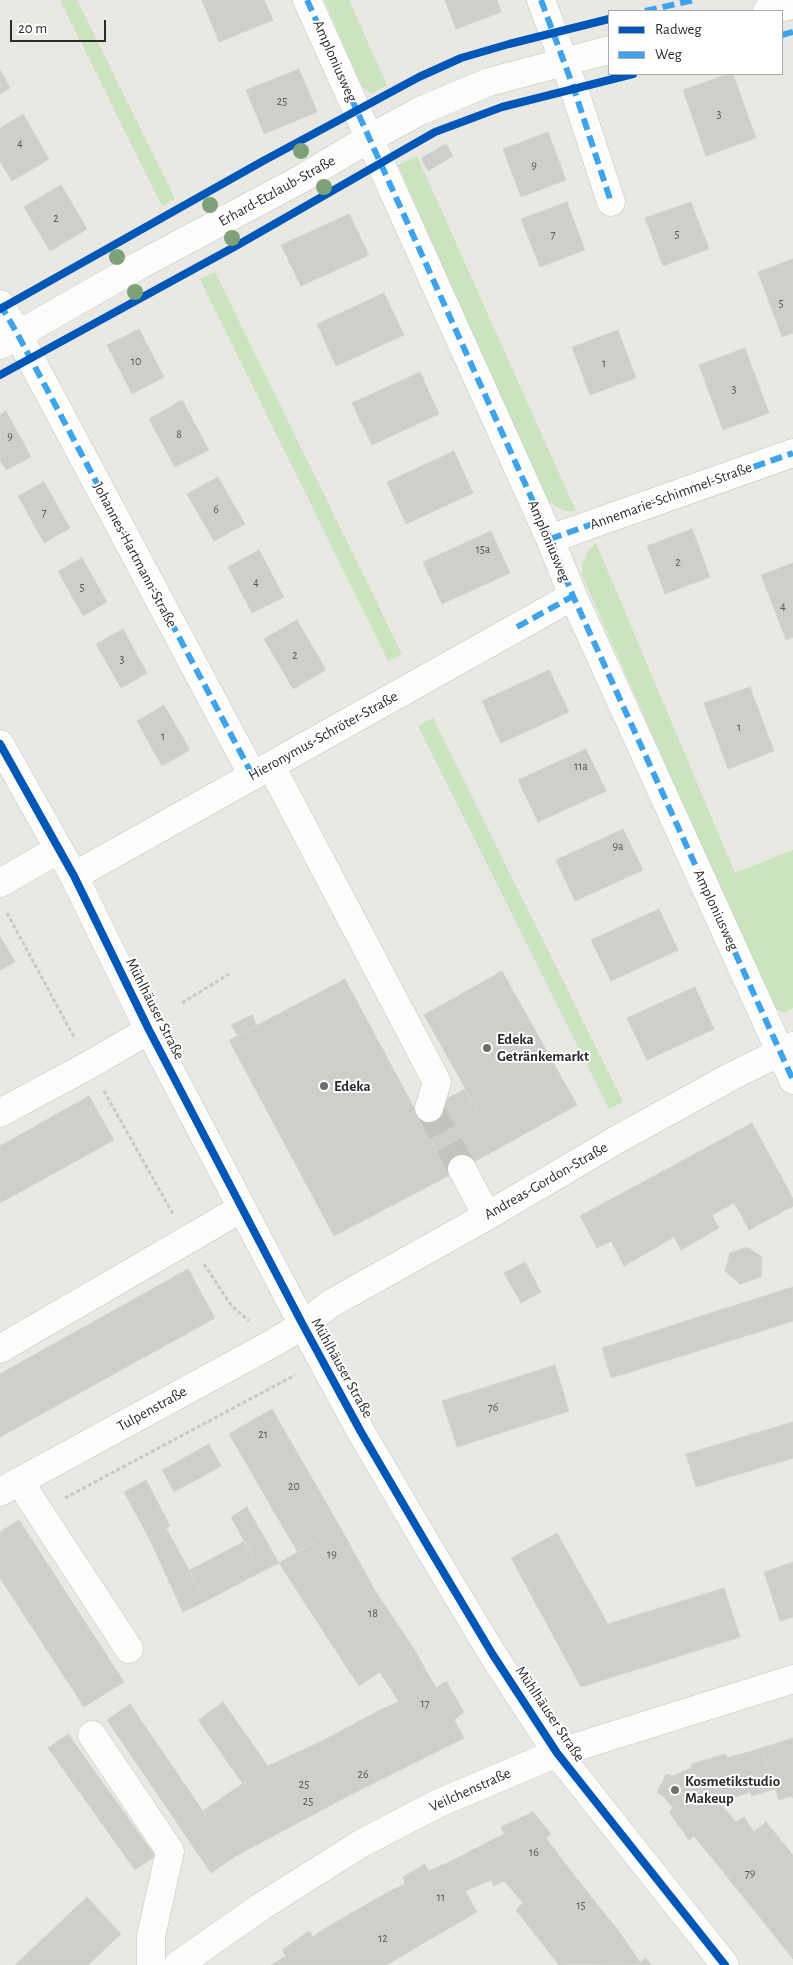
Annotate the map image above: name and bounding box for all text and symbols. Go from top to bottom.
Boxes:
scale bar [12,10,109,42]
legend [608,10,783,75]
street label: Amploniusweg [309,17,361,105]
text: 20 m [18,21,47,36]
text: Radweg [655,22,702,37]
text: Weg [655,47,682,62]
house number: 25 [277,94,287,108]
house number: 3 [717,107,721,121]
house number: 4 [17,136,23,150]
street label: Erhard-Etzlaub-Straße [216,151,338,231]
house number: 9 [531,158,537,172]
house number: 2 [53,211,59,225]
house number: 7 [550,227,556,241]
house number: 5 [674,227,680,241]
house number: 5 [778,296,784,310]
house number: 10 [131,354,141,368]
house number: 1 [602,356,606,370]
house number: 3 [732,382,736,396]
house number: 8 [176,427,182,441]
house number: 9 [7,429,13,443]
street label: Annemarie-Schimmel-Straße [587,458,755,534]
street label: Johannes-Hartmann-Straße [89,479,181,631]
street label: Amploniusweg [524,497,574,585]
house number: 6 [213,502,219,516]
house number: 7 [41,505,47,519]
house number: 15a [476,542,490,556]
house number: 2 [675,555,681,569]
house number: 4 [253,575,259,589]
house number: 5 [79,580,85,594]
house number: 4 [780,599,786,613]
house number: 2 [292,648,298,662]
house number: 3 [120,652,124,666]
street label: Hieronymus-Schröter-Straße [245,687,401,785]
house number: 1 [737,720,741,734]
house number: 1 [161,729,165,743]
house number: 11a [574,759,588,773]
house number: 9a [612,839,624,853]
street label: Amploniusweg [689,866,743,954]
street label: Mühlhäuser Straße [122,955,188,1063]
place label: Edeka Getränkemarkt [497,1030,589,1065]
marker: Edeka Getränkemarkt [481,1042,493,1054]
place label: Edeka [334,1077,371,1095]
marker: Edeka [318,1080,330,1092]
street label: Andreas-Gordon-Straße [481,1138,611,1224]
street label: Mühlhäuser Straße [307,1315,377,1421]
street label: Tulpenstraße [114,1382,190,1436]
house number: 76 [488,1400,498,1414]
house number: 21 [258,1427,268,1441]
house number: 20 [288,1479,300,1493]
house number: 19 [327,1547,337,1561]
house number: 18 [368,1606,378,1620]
street label: Mühlhäuser Straße [511,1663,589,1765]
house number: 17 [420,1696,430,1710]
street label: Veilchenstraße [426,1764,514,1816]
house number: 26 [357,1767,369,1781]
place label: Kosmetikstudio Makeup [685,1772,780,1807]
house number: 25 [299,1777,309,1791]
marker: Kosmetikstudio Makeup [669,1784,681,1796]
house number: 25 [303,1794,313,1808]
house number: 16 [529,1845,539,1859]
house number: 79 [745,1866,755,1880]
house number: 11 [437,1890,445,1904]
house number: 15 [576,1898,586,1912]
house number: 12 [378,1931,388,1945]

